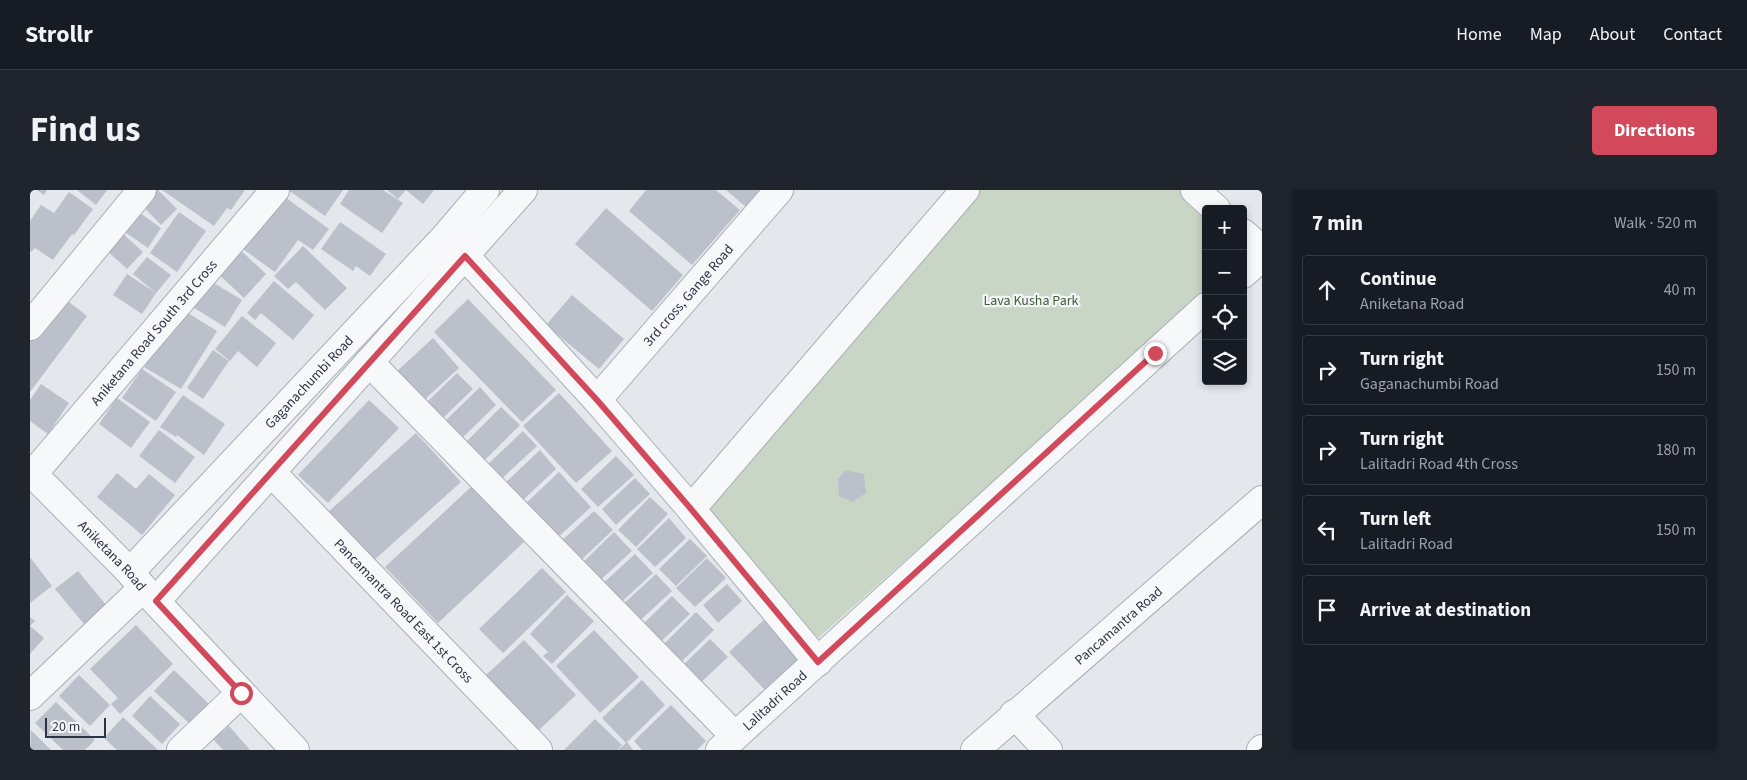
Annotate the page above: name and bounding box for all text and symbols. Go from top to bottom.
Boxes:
text: Strollr [25,17,93,52]
text: Home [1456,22,1502,47]
text: Map [1530,22,1562,47]
text: About [1590,22,1635,47]
text: Contact [1663,22,1722,47]
text: Find us [30,105,140,155]
button: Directions [1592,106,1717,155]
map controls [1202,205,1247,385]
button: + [1202,205,1247,250]
text: 7 min [1312,208,1363,238]
text: Walk · 520 m [1614,212,1697,234]
street label: 3rd cross, Gange Road [639,240,739,351]
button: − [1202,250,1247,295]
street label: Aniketana Road South 3rd Cross [86,256,223,410]
text: Continue [1360,266,1437,293]
icon: ahead [1313,276,1341,304]
text: 40 m [1664,279,1696,301]
park label: Lava Kusha Park [983,291,1079,311]
text: Aniketana Road [1360,293,1464,315]
button: locate [1202,295,1247,340]
street label: Gaganachumbi Road [261,331,358,434]
button: layers [1202,340,1247,385]
route end [1144,342,1167,365]
text: Turn right [1360,346,1444,373]
icon: right [1313,356,1341,384]
text: 150 m [1656,359,1696,381]
text: Gaganachumbi Road [1360,373,1499,395]
text: Turn right [1360,426,1444,453]
icon: right [1313,436,1341,464]
text: 180 m [1656,439,1696,461]
text: Lalitadri Road 4th Cross [1360,453,1518,475]
text: Turn left [1360,506,1431,533]
street label: Aniketana Road [73,516,151,596]
icon: left [1313,516,1341,544]
text: 150 m [1656,519,1696,541]
text: Lalitadri Road [1360,533,1453,555]
street label: Pancamantra Road East 1st Cross [329,534,478,688]
street label: Pancamantra Road [1071,582,1167,670]
icon: arrive [1313,596,1341,624]
text: Arrive at destination [1360,597,1531,624]
street label: Lalitadri Road [739,666,812,736]
route start [230,682,253,705]
scale bar [45,715,106,738]
text: 20 m [52,717,80,737]

